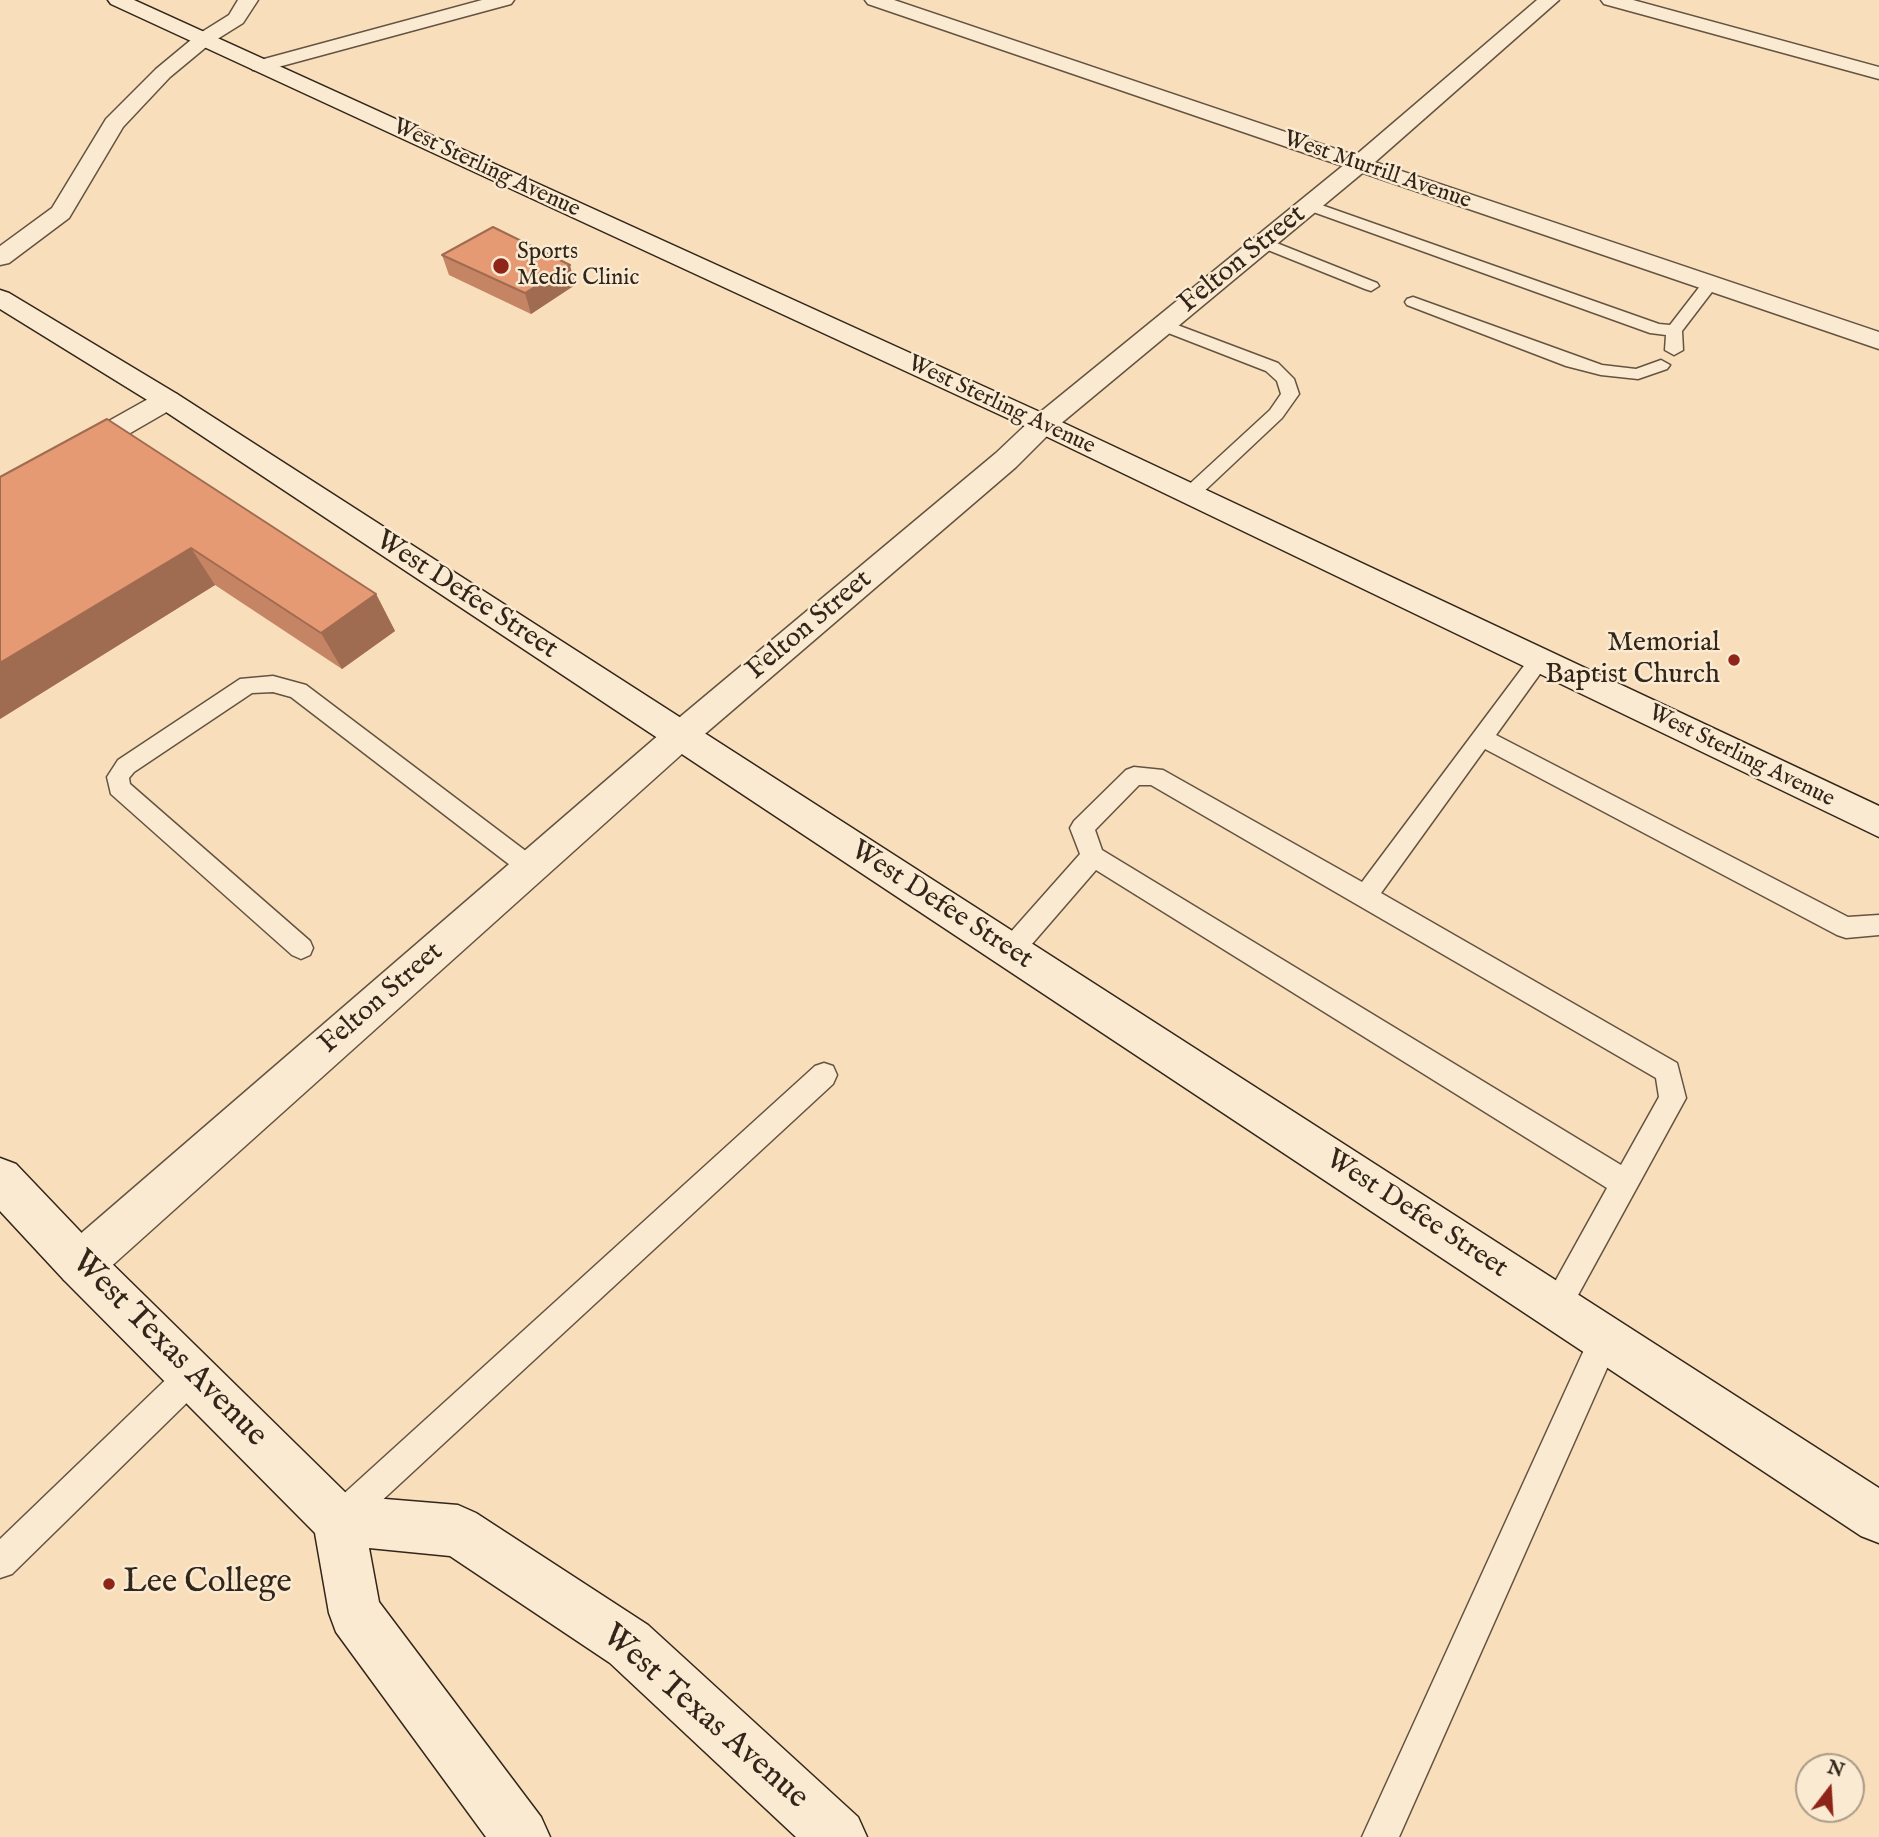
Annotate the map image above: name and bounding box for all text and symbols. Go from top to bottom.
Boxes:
street label: West Sterling Avenue [388,113,584,225]
street label: West Murrill Avenue [1280,126,1474,216]
street label: Felton Street [1173,199,1313,321]
place label: Sports Medic Clinic [517,239,639,293]
marker: Sports Medic Clinic [491,256,511,276]
street label: West Sterling Avenue [903,350,1099,462]
street label: West Defee Street [369,525,563,667]
street label: Felton Street [741,564,879,688]
place label: Memorial Baptist Church [1545,627,1720,693]
marker: Memorial Baptist Church [1726,652,1742,668]
street label: West Sterling Avenue [1643,700,1839,814]
street label: West Defee Street [844,835,1038,977]
street label: Felton Street [313,936,451,1062]
street label: West Defee Street [1319,1144,1513,1286]
street label: West Texas Avenue [62,1244,274,1456]
place label: Lee College [123,1564,292,1604]
marker: Lee College [101,1576,117,1592]
street label: West Texas Avenue [592,1617,816,1819]
north arrow [1795,1753,1865,1823]
text: N [1824,1756,1847,1784]

